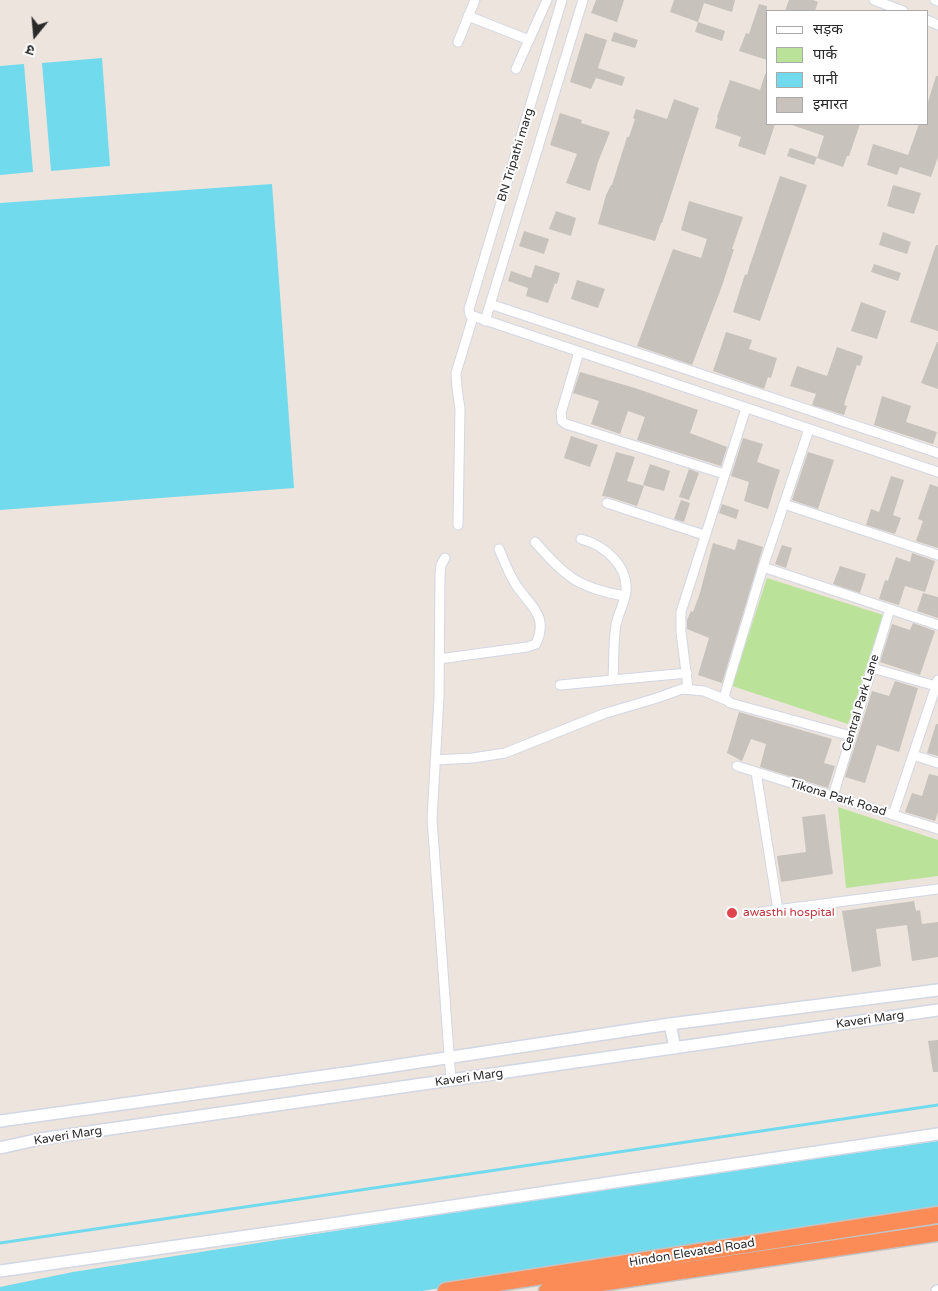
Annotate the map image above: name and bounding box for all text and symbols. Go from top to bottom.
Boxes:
north arrow [10,10,60,60]
legend [766,10,928,125]
text: सड़क [813,20,843,38]
text: उ [24,40,37,59]
text: पार्क [813,45,837,63]
text: पानी [813,70,838,88]
text: इमारत [813,95,848,113]
street label: BN Tripathi marg [495,106,537,204]
street label: Central Park Lane [839,653,883,753]
street label: Tikona Park Road [788,776,888,820]
marker: awasthi hospital [725,906,739,920]
place label: awasthi hospital [743,906,835,920]
street label: Kaveri Marg [835,1008,905,1032]
street label: Kaveri Marg [434,1066,504,1090]
street label: Kaveri Marg [33,1124,103,1148]
street label: Hindon Elevated Road [628,1236,756,1270]

